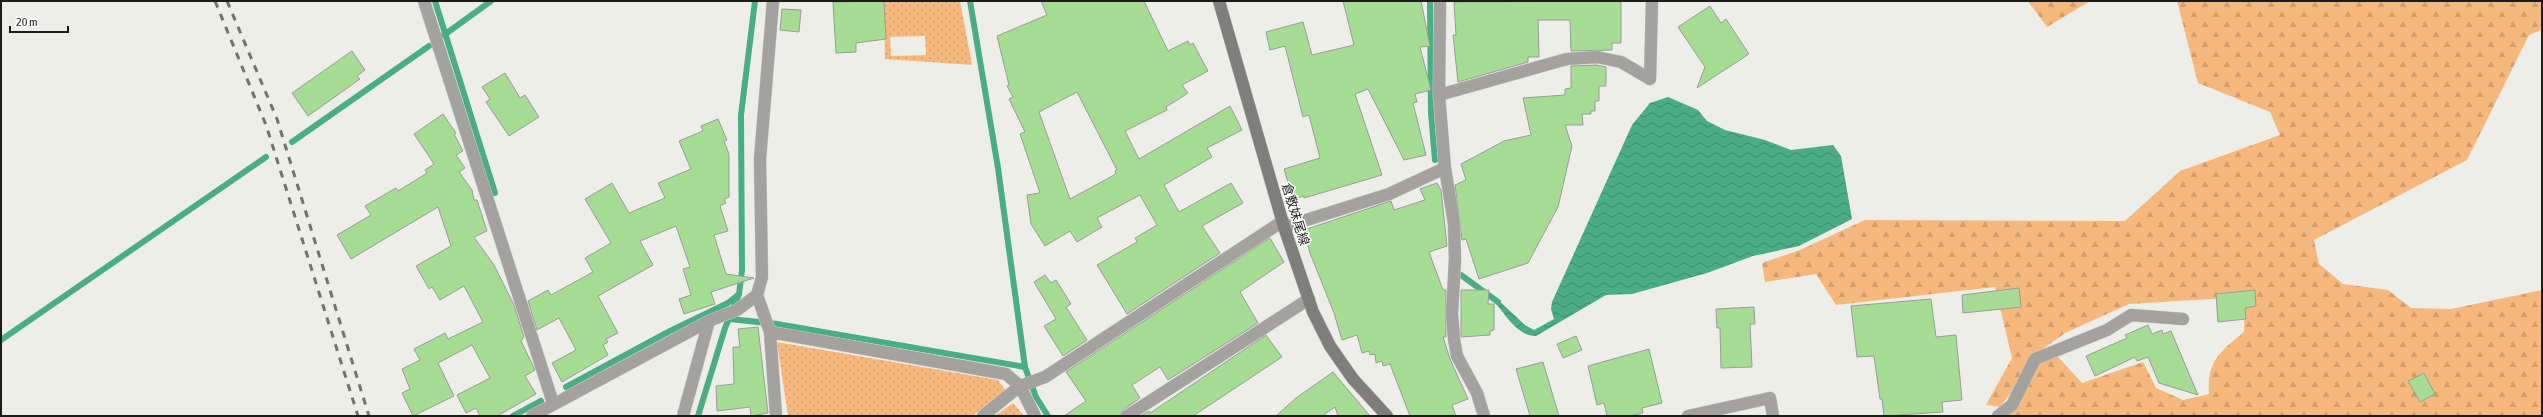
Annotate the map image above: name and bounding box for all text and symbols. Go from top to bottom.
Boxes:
scale bar [10,8,68,34]
text: 20 m [16,15,38,29]
street label: 倉敷妹尾線 [1279,181,1312,247]

